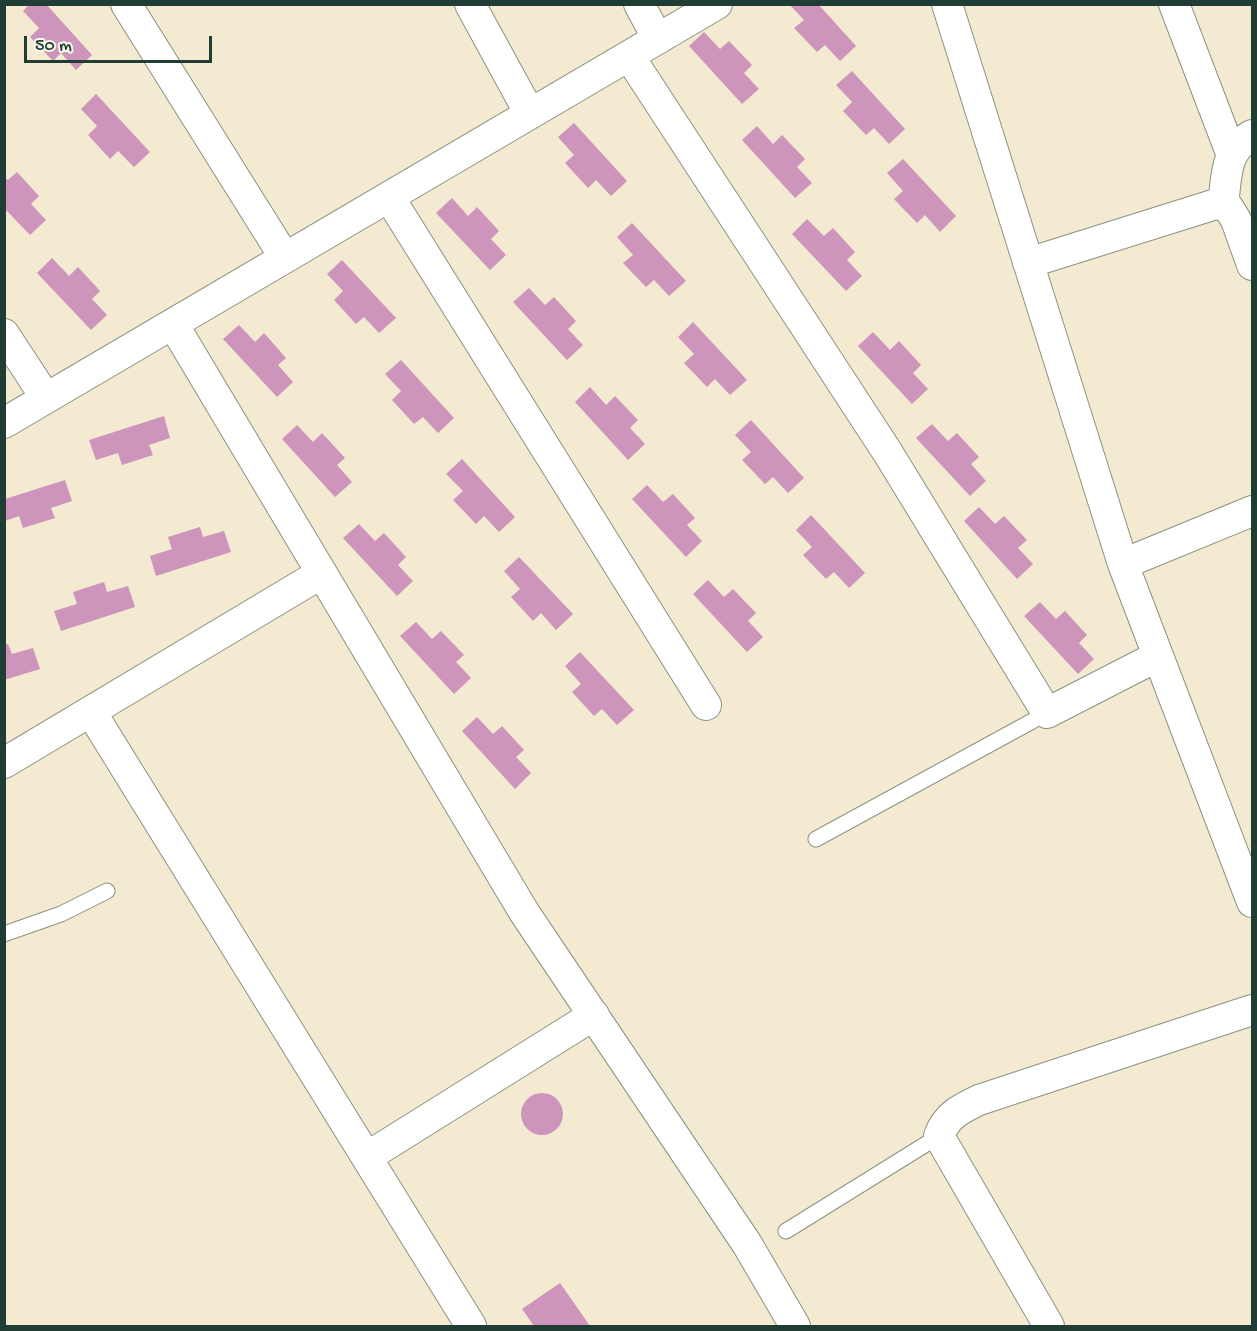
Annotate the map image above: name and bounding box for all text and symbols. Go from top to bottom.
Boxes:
scale bar [27,24,214,62]
text: 50 m [35,36,72,57]

